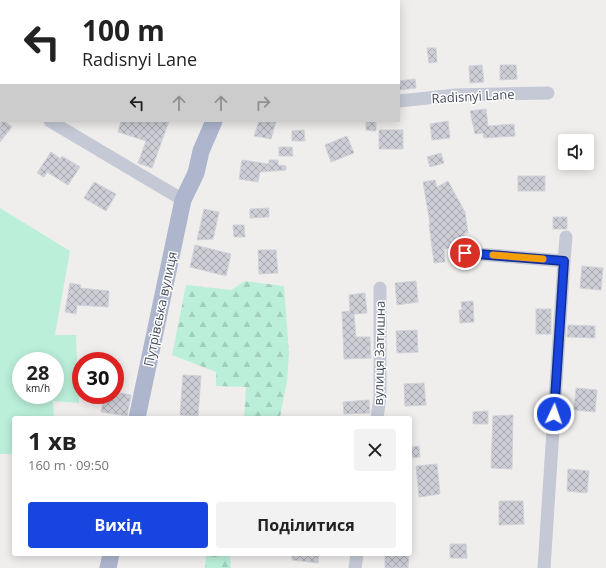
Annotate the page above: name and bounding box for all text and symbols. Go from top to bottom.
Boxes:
text: 100 m [82,11,165,49]
icon: left [16,16,68,68]
text: Radisnyi Lane [82,47,197,71]
street label: Radisnyi Lane [431,85,515,107]
icon: left [126,92,148,114]
icon: ahead [168,92,190,114]
icon: ahead [210,92,232,114]
icon: right [252,92,274,114]
map controls [558,134,594,170]
button: sound [558,134,594,170]
pin [448,236,482,270]
icon: arrive [454,242,476,264]
street label: Путрівська вулиця [139,250,181,368]
street label: вулиця Затишна [369,301,389,405]
speed limit sign: 30 [72,352,124,404]
text: 28 [27,359,49,386]
text: km/h [26,381,50,395]
position arrow [533,393,575,435]
text: 1 хв [28,424,77,457]
button: close [354,429,396,471]
text: 160 m · 09:50 [28,456,109,474]
button: Вихід [28,502,208,548]
button: Поділитися [216,502,396,548]

